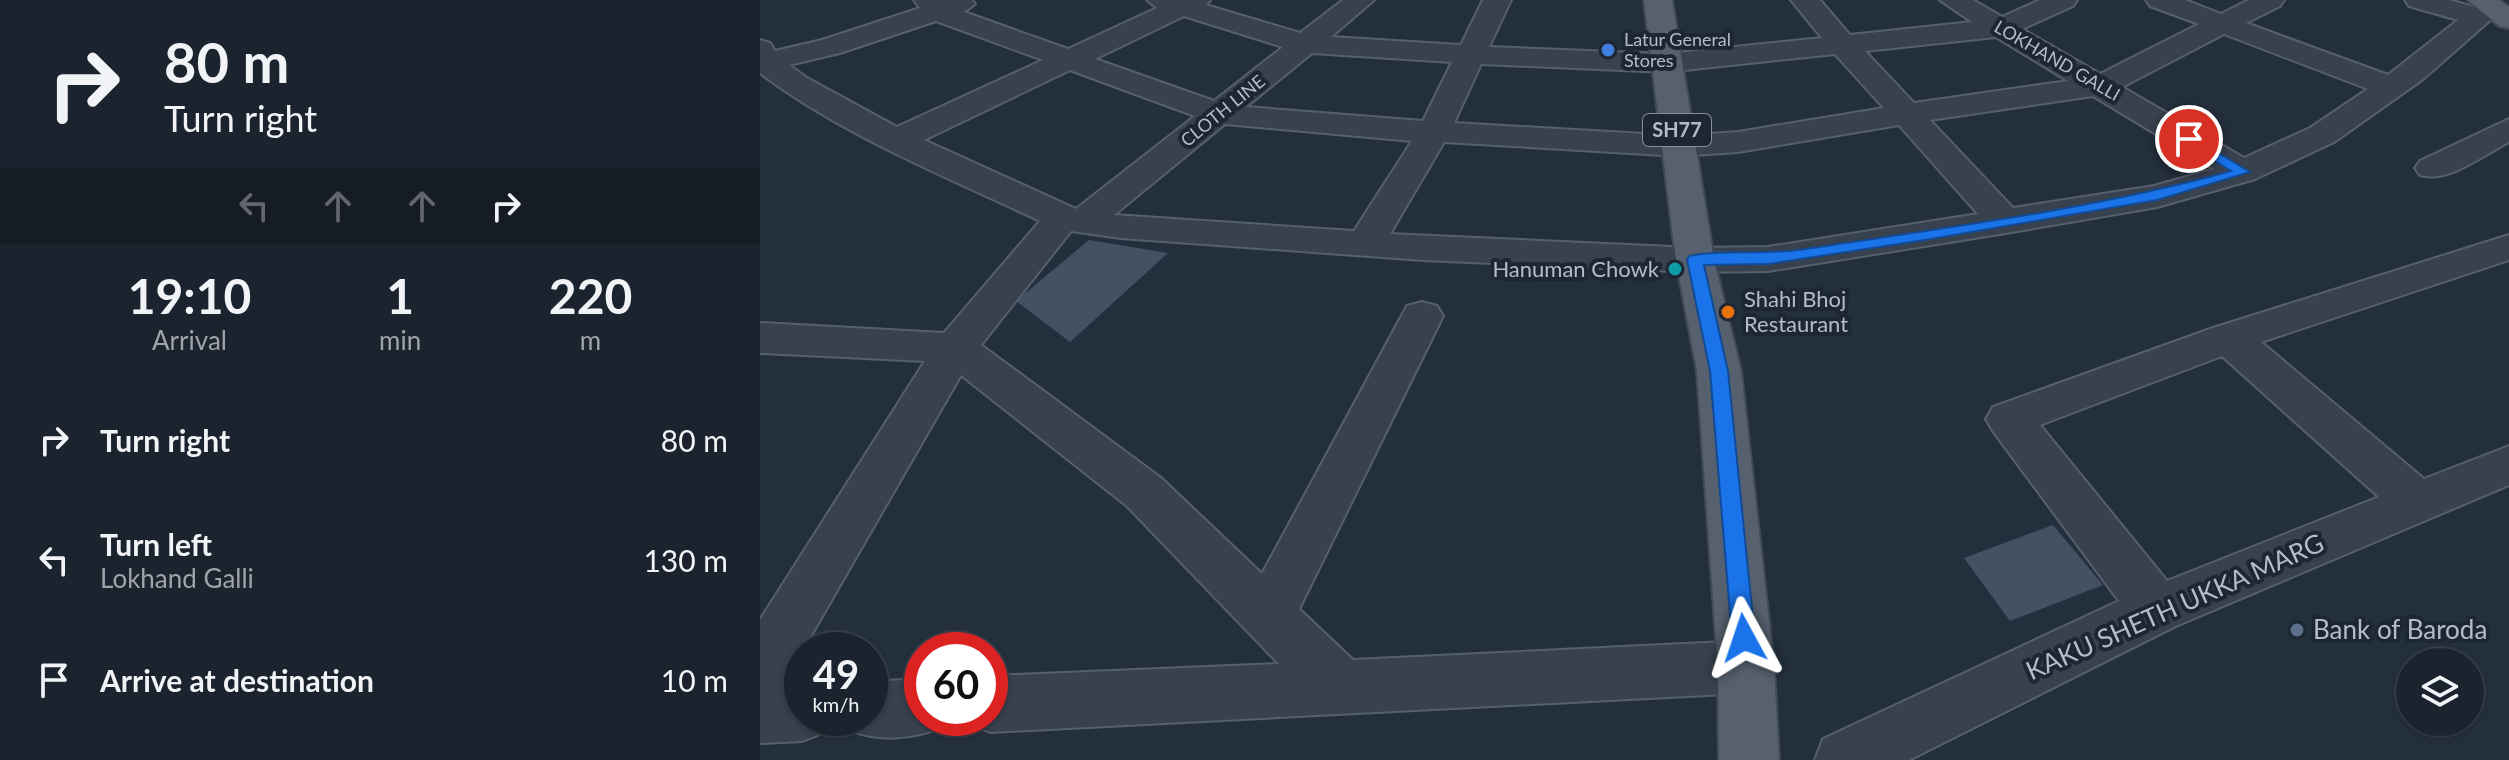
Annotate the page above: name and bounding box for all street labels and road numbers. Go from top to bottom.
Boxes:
street label: LOKHAND GALLI [1991,15,2124,105]
street label: CLOTH LINE [1176,70,1269,151]
road number: SH77 [1643,114,1711,146]
street label: KAKU SHETH UKKA MARG [2021,526,2328,686]

